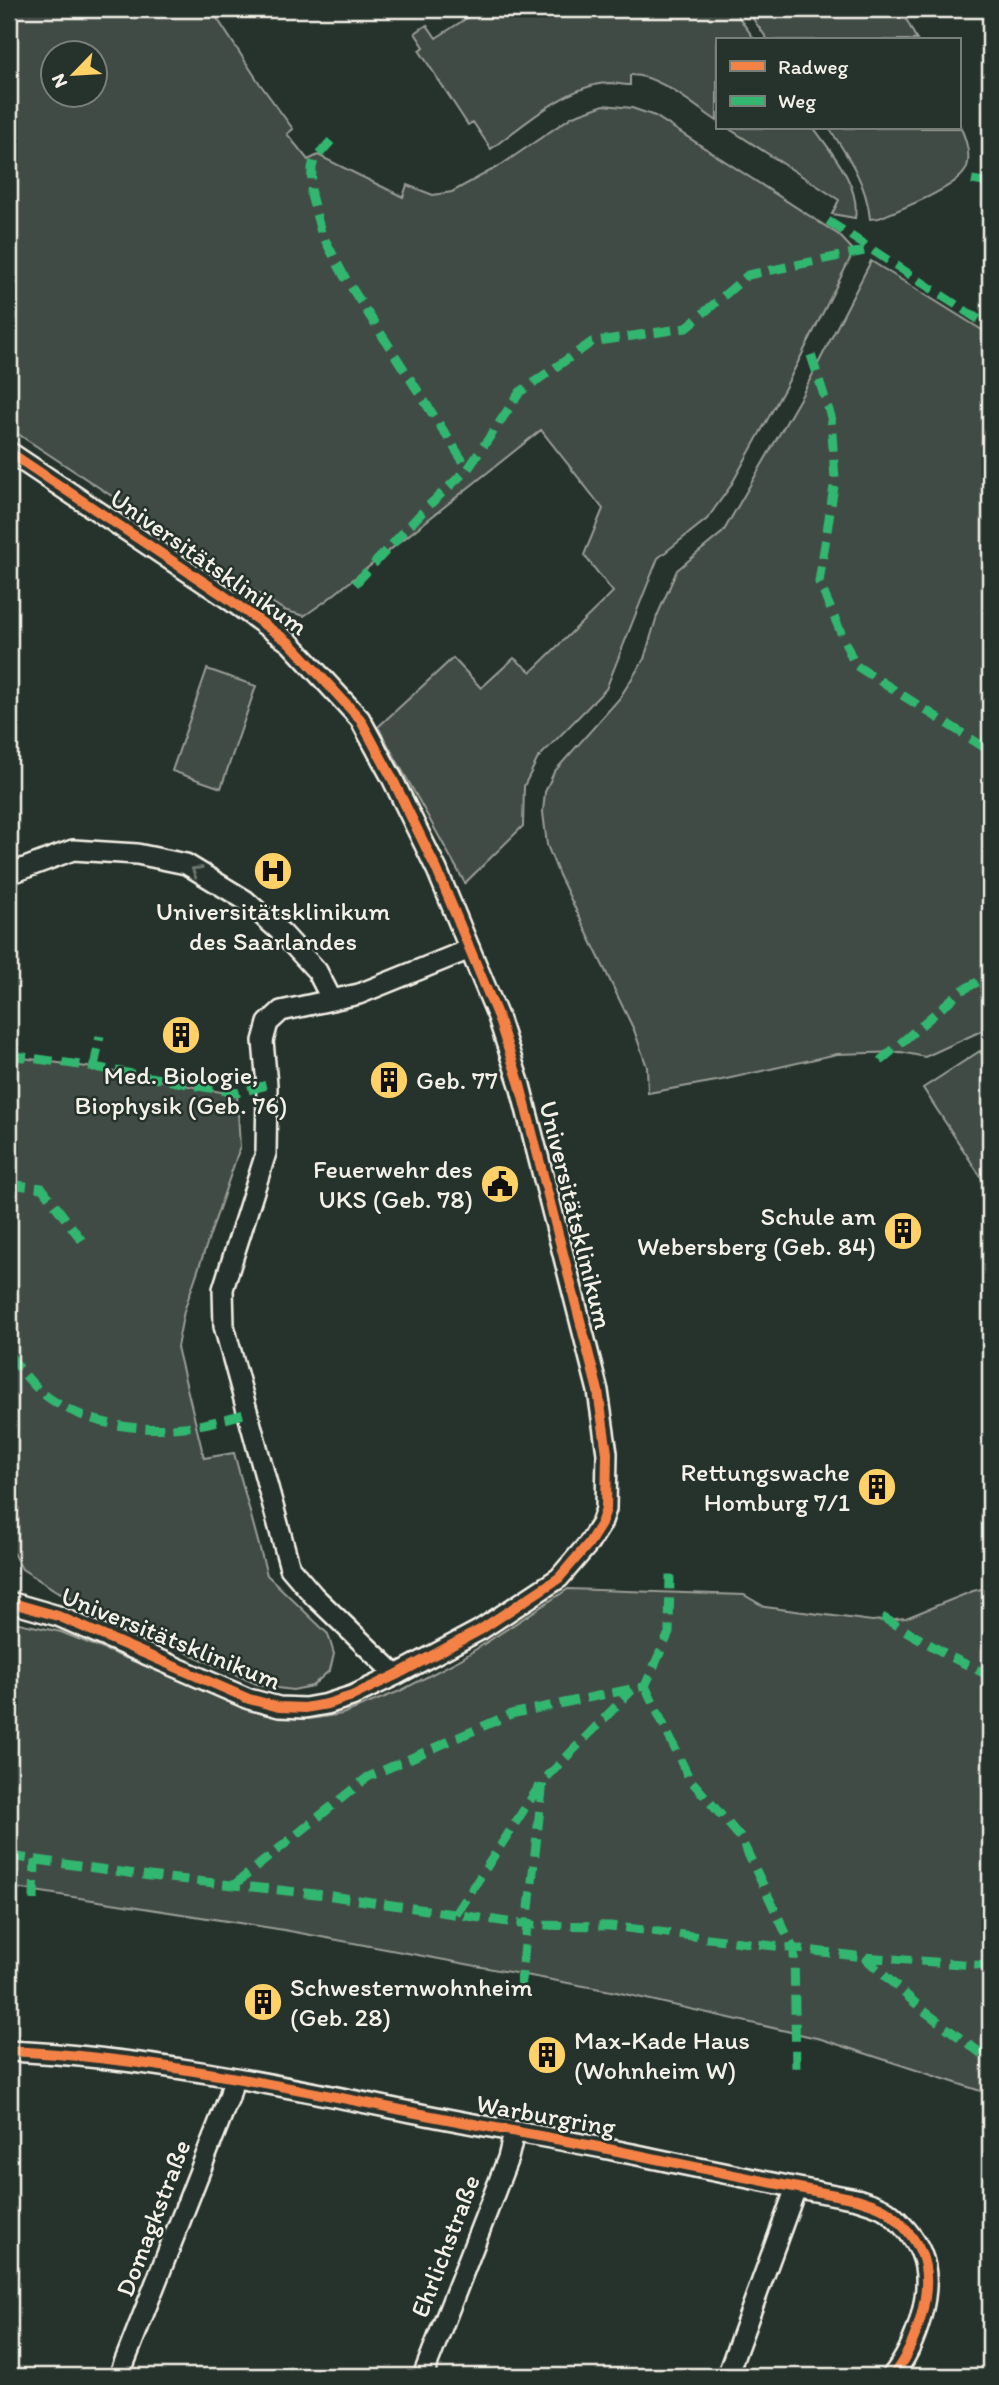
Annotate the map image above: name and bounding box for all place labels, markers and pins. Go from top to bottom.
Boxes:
hospital icon: Universitätsklinikum des Saarlandes [252,850,294,892]
place label: Universitätsklinikum des Saarlandes [156,895,390,957]
building icon: Med. Biologie, Biophysik (Geb. 76) [160,1014,202,1056]
place label: Med. Biologie, Biophysik (Geb. 76) [74,1059,288,1121]
building icon: Geb. 77 [368,1059,410,1101]
place label: Geb. 77 [416,1064,498,1096]
place label: Feuerwehr des UKS (Geb. 78) [313,1153,473,1215]
public building icon: Feuerwehr des UKS (Geb. 78) [479,1163,521,1205]
place label: Schule am Webersberg (Geb. 84) [637,1200,876,1262]
building icon: Schule am Webersberg (Geb. 84) [882,1210,924,1252]
place label: Rettungswache Homburg 7/1 [680,1456,850,1518]
building icon: Rettungswache Homburg 7/1 [856,1466,898,1508]
place label: Schwesternwohnheim (Geb. 28) [290,1971,533,2033]
building icon: Schwesternwohnheim (Geb. 28) [242,1981,284,2023]
place label: Max-Kade Haus (Wohnheim W) [574,2024,750,2086]
building icon: Max-Kade Haus (Wohnheim W) [526,2034,568,2076]

